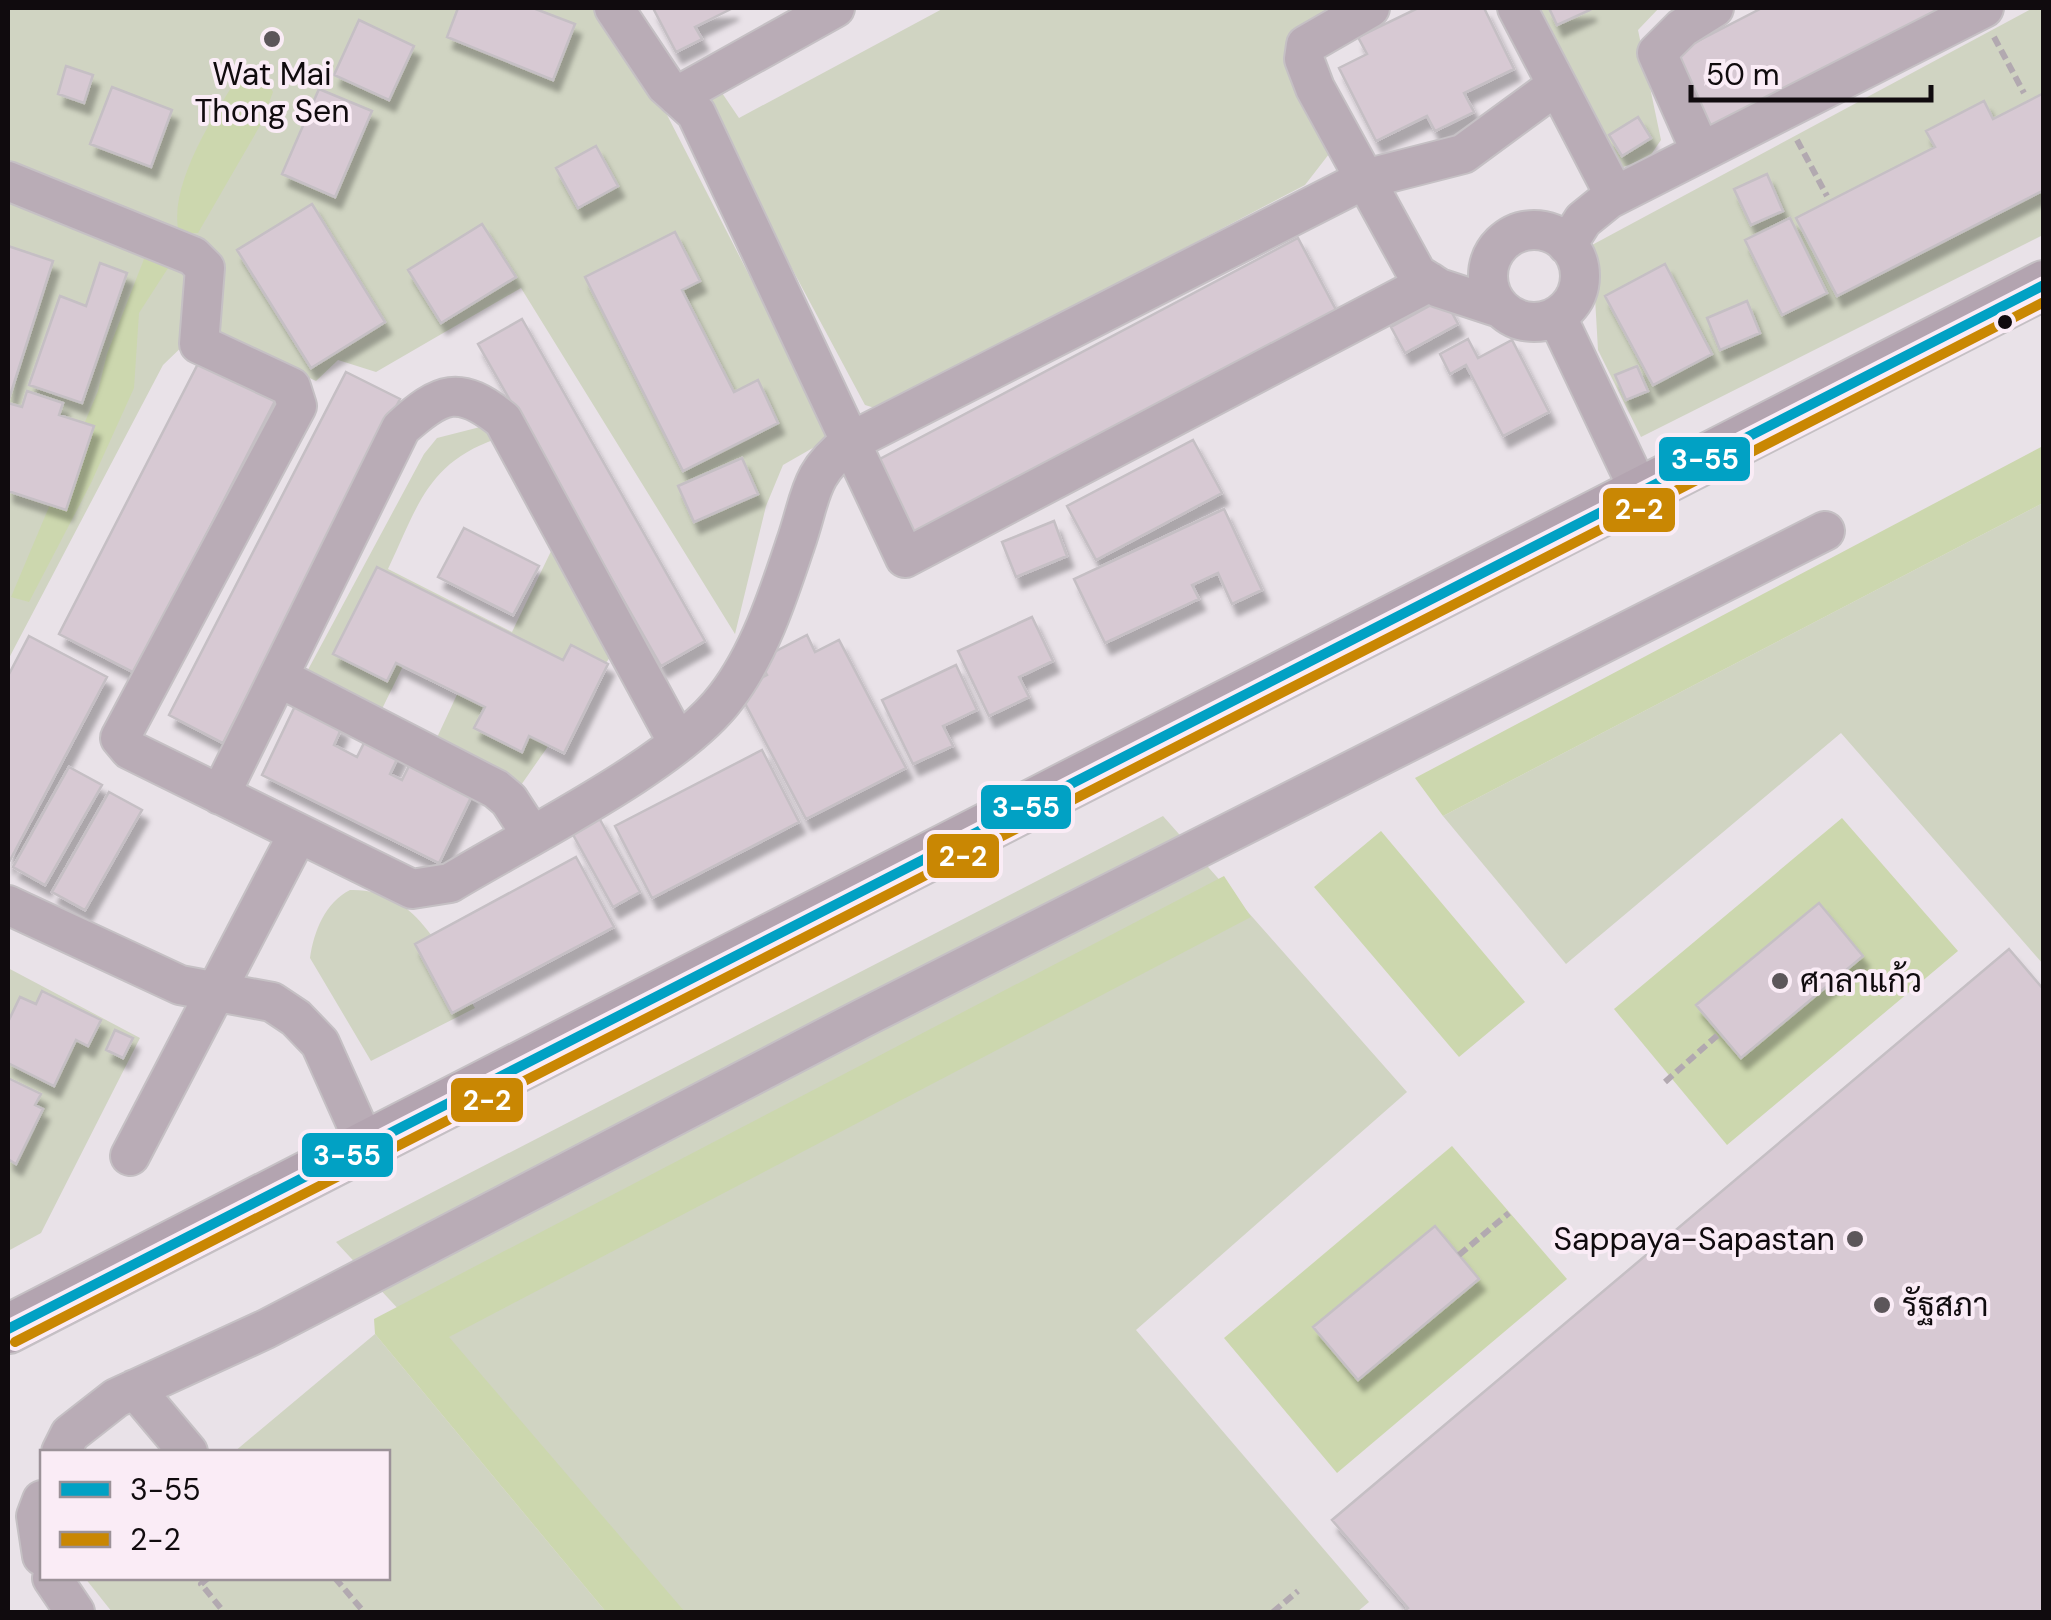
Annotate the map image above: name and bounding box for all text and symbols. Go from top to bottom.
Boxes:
marker: Wat Mai Thong Sen [261,28,283,50]
scale bar [1691,40,1931,102]
place label: Wat Mai Thong Sen [194,53,350,132]
text: 50 m [1706,55,1780,94]
unlabelled marker [1995,312,2015,332]
line badge: 3-55 [1657,435,1752,483]
text: 3-55 [1671,441,1739,478]
line badge: 2-2 [1601,486,1677,534]
text: 2-2 [1615,491,1663,528]
line badge: 3-55 [979,783,1073,831]
text: 3-55 [992,789,1060,826]
line badge: 2-2 [925,832,1001,880]
text: 2-2 [939,838,987,875]
place label: ศาลาแก้ว [1800,960,1922,1002]
marker: ศาลาแก้ว [1769,970,1791,992]
line badge: 2-2 [449,1076,525,1124]
text: 2-2 [463,1082,511,1119]
line badge: 3-55 [300,1131,395,1179]
text: 3-55 [313,1137,381,1174]
place label: Sappaya-Sapastan [1553,1218,1835,1260]
marker: Sappaya-Sapastan [1844,1228,1866,1250]
place label: รัฐสภา [1902,1284,1989,1326]
marker: รัฐสภา [1871,1294,1893,1316]
legend [40,1450,390,1580]
text: 3-55 [130,1470,201,1509]
text: 2-2 [130,1520,181,1559]

